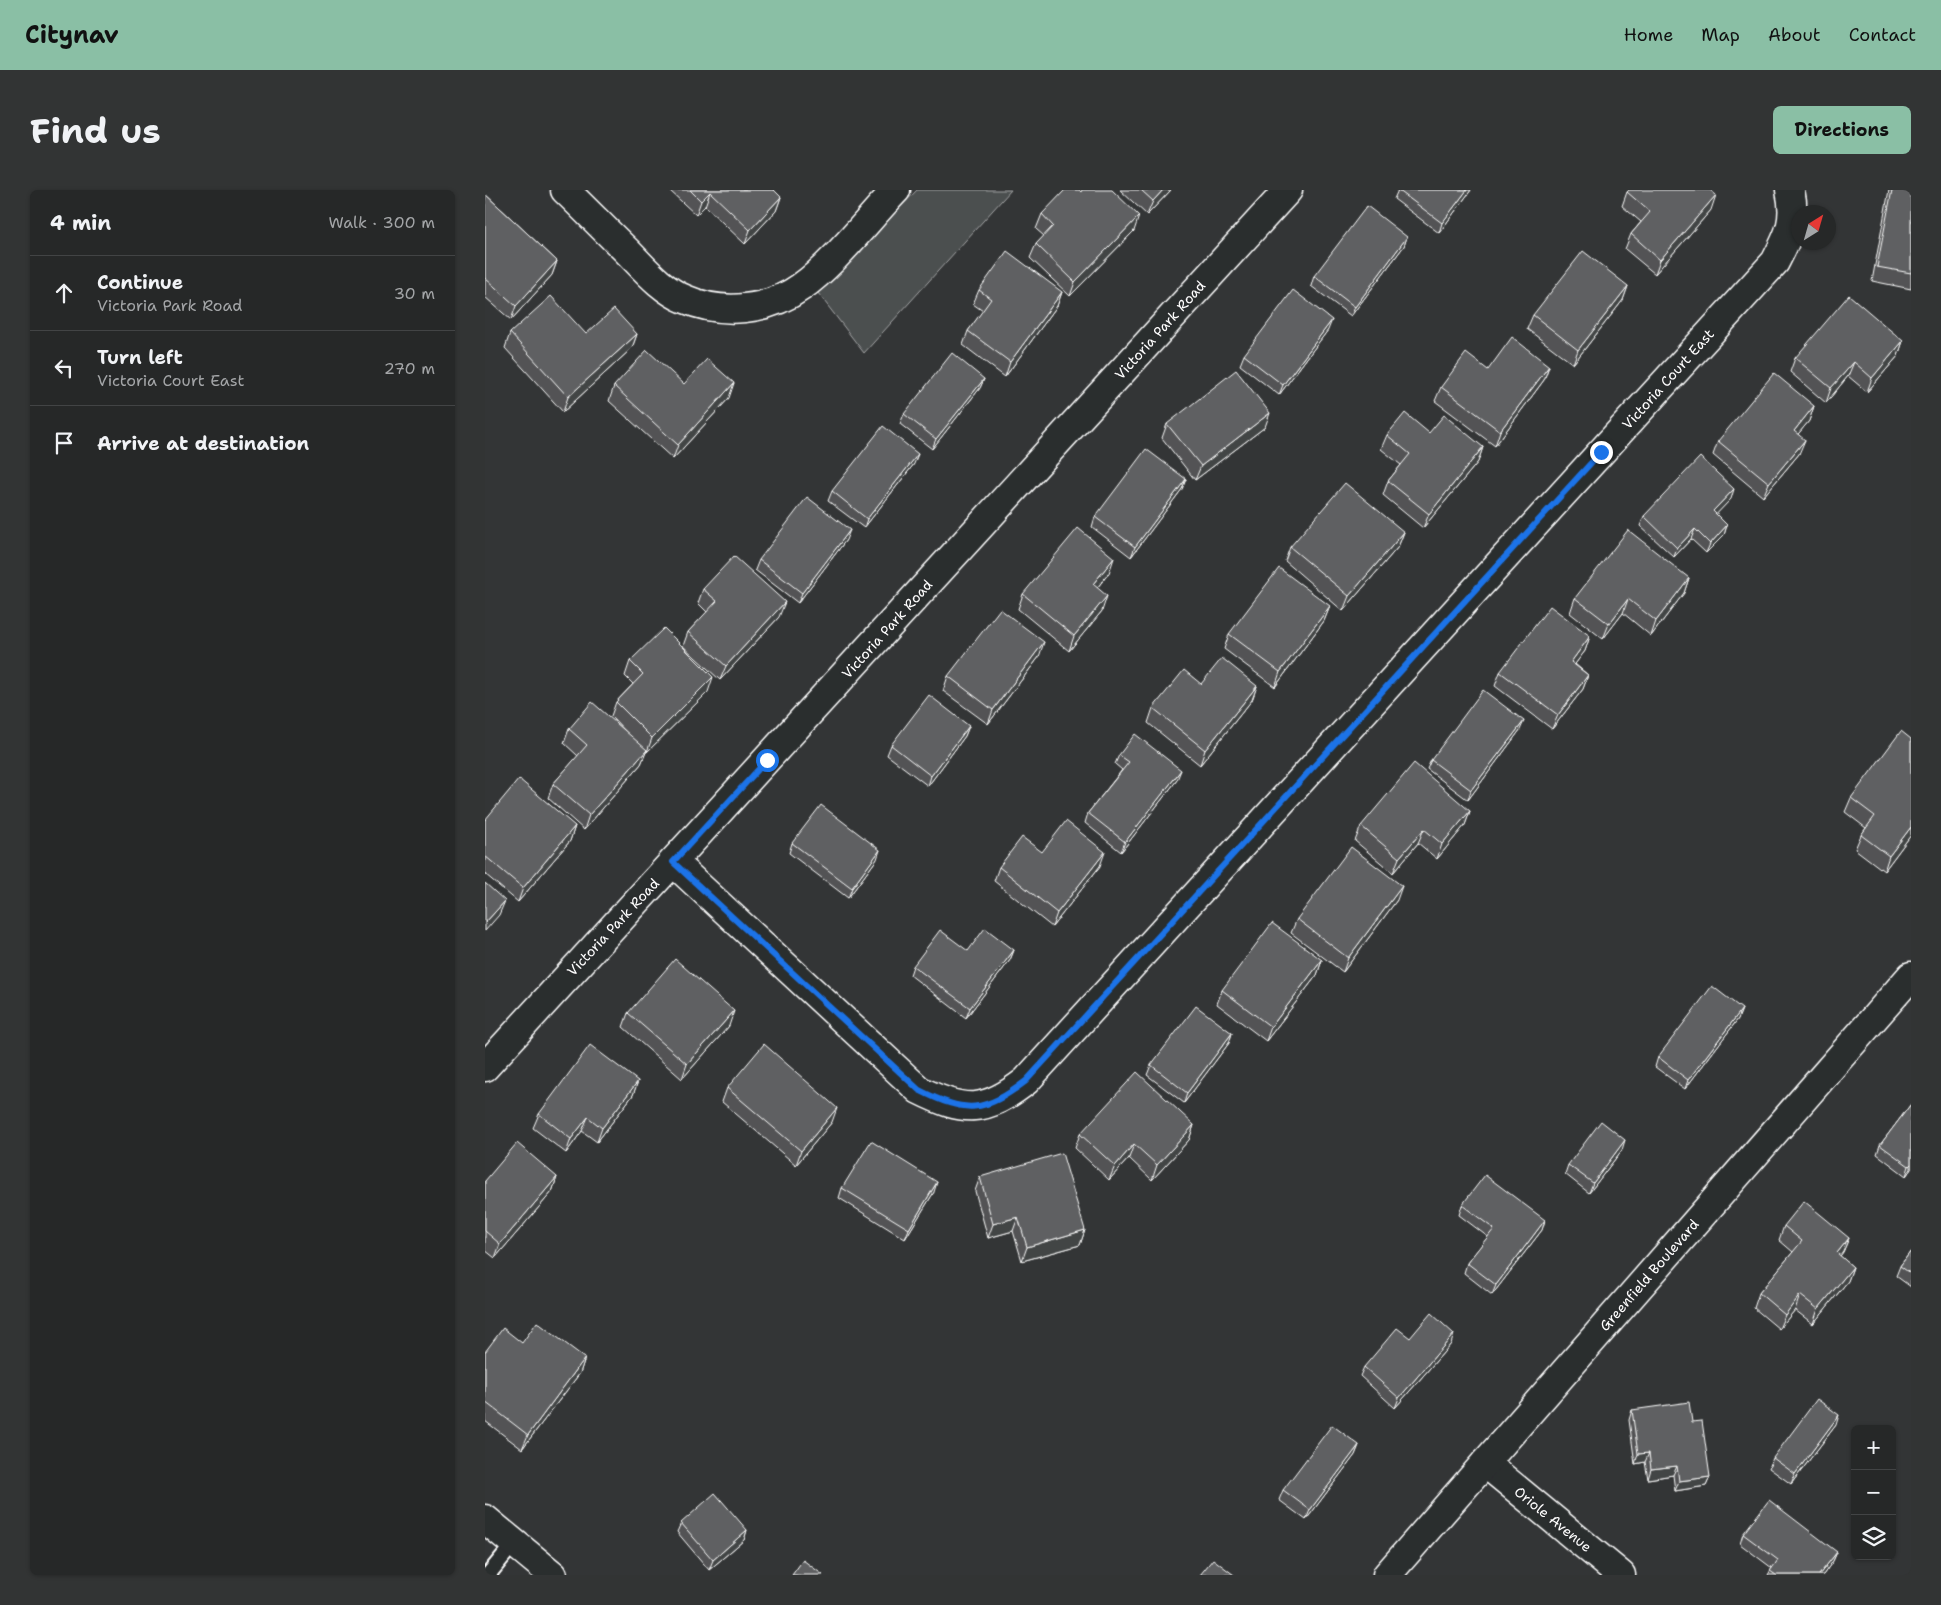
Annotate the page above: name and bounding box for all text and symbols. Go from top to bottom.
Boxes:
text: Citynav [25,19,119,51]
text: Home [1624,23,1673,47]
text: Map [1701,23,1740,47]
text: About [1768,23,1821,47]
text: Contact [1849,23,1916,47]
button: Directions [1773,106,1911,154]
text: Find us [30,107,161,154]
north arrow [1791,205,1836,250]
text: 4 min [50,209,111,237]
text: Walk · 300 m [328,212,435,233]
text: Continue [97,270,183,295]
street label: Victoria Park Road [1111,277,1209,383]
icon: ahead [50,279,78,307]
text: 30 m [394,283,435,304]
text: Victoria Park Road [97,295,242,316]
street label: Victoria Court East [1618,325,1718,433]
text: Turn left [97,345,183,370]
icon: left [50,354,78,382]
text: 270 m [384,358,435,379]
text: Victoria Court East [97,370,244,391]
icon: arrive [50,429,78,457]
text: Arrive at destination [97,431,309,456]
route end [1590,441,1613,464]
street label: Victoria Park Road [838,576,936,682]
route start [756,749,779,772]
street label: Victoria Park Road [563,874,663,980]
street label: Greenfield Boulevard [1595,1215,1703,1335]
map controls [1851,1425,1896,1560]
button: + [1851,1425,1896,1470]
button: − [1851,1470,1896,1515]
street label: Oriole Avenue [1511,1482,1595,1556]
button: layers [1851,1515,1896,1560]

